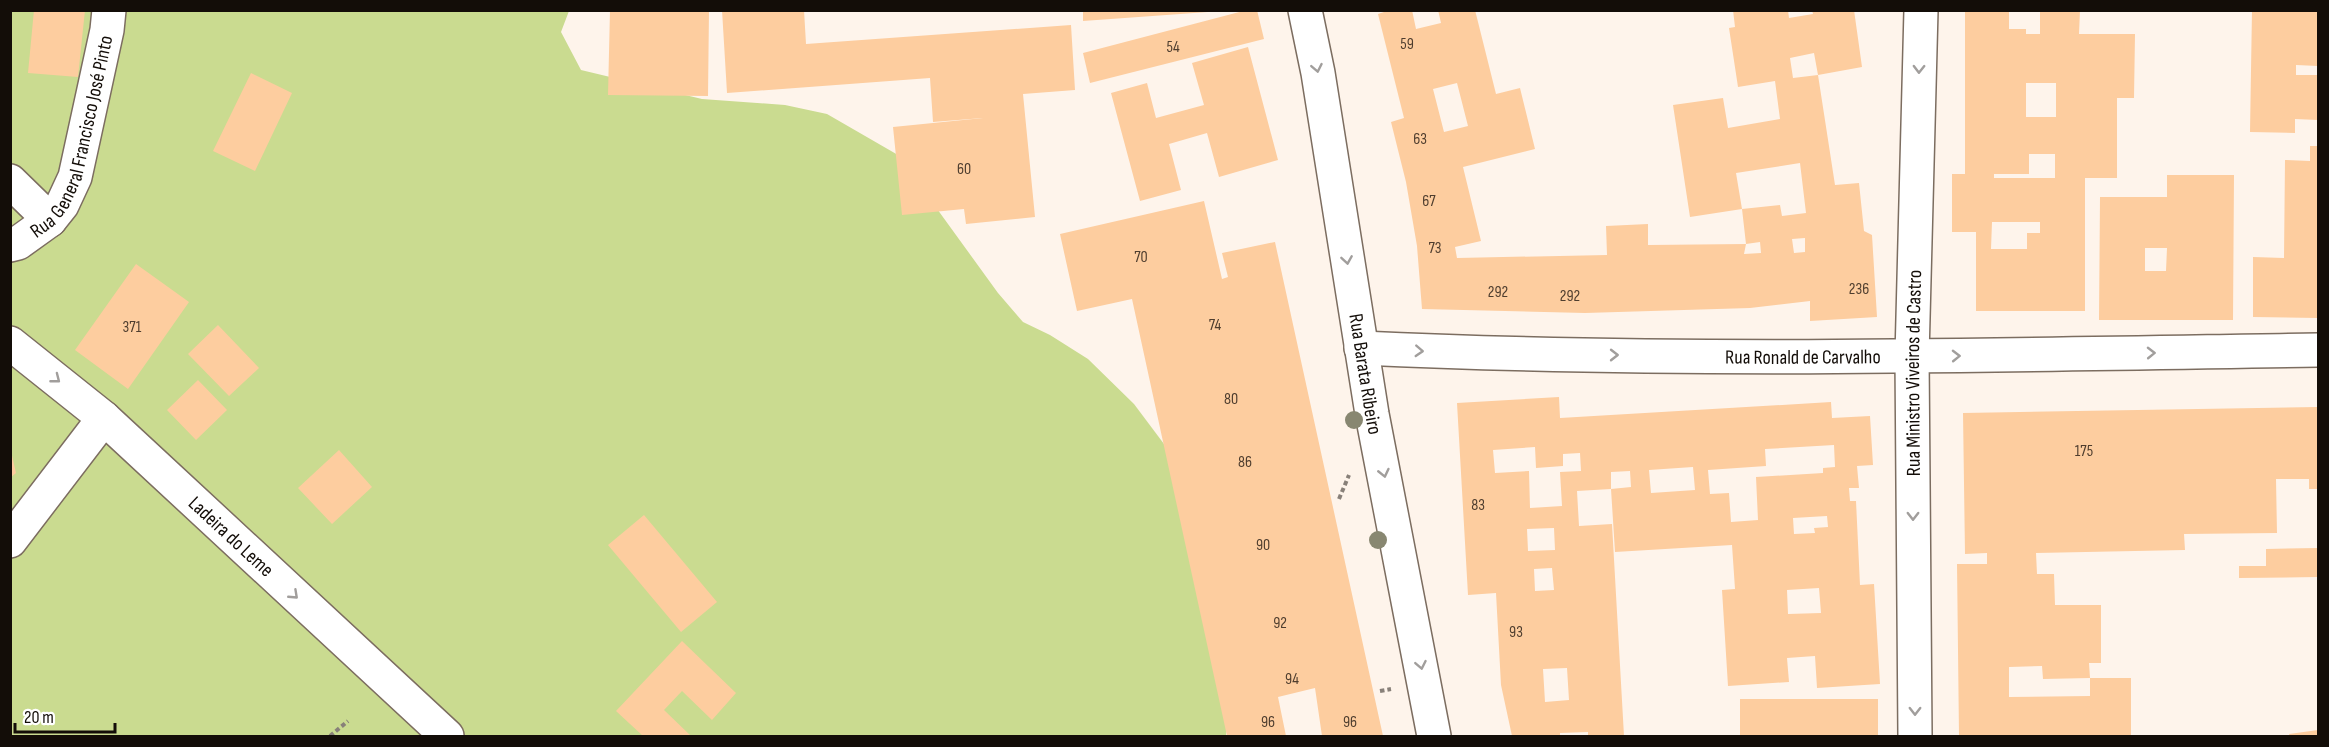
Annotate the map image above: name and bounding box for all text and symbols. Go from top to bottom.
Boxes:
street label: Rua General Francisco José Pinto [26,33,118,243]
house number: 59 [1400,35,1414,54]
house number: 54 [1166,38,1180,57]
one-way arrow [1310,63,1323,73]
one-way arrow [1913,64,1926,73]
house number: 63 [1413,130,1427,149]
house number: 60 [957,160,971,179]
house number: 67 [1422,192,1436,211]
house number: 73 [1428,239,1442,258]
house number: 70 [1134,248,1148,267]
one-way arrow [1340,255,1353,265]
street label: Rua Ministro Viveiros de Castro [1901,269,1927,476]
house number: 236 [1849,280,1869,299]
house number: 292 [1488,283,1508,302]
house number: 292 [1560,287,1580,306]
street label: Rua Barata Ribeiro [1343,312,1387,437]
house number: 74 [1209,316,1221,335]
house number: 371 [123,318,142,337]
one-way arrow [1415,345,1424,358]
street label: Rua Ronald de Carvalho [1725,345,1881,370]
one-way arrow [2147,347,2156,359]
one-way arrow [1610,349,1619,361]
one-way arrow [1952,350,1961,362]
one-way arrow [50,371,61,382]
house number: 80 [1224,390,1238,409]
house number: 175 [2075,442,2093,461]
house number: 86 [1238,453,1252,472]
one-way arrow [1377,468,1390,478]
street label: Ladeira do Leme [183,492,278,582]
house number: 83 [1471,496,1485,515]
one-way arrow [1907,511,1919,520]
house number: 90 [1256,536,1270,555]
one-way arrow [287,588,298,599]
house number: 92 [1273,614,1287,633]
house number: 93 [1509,623,1523,642]
one-way arrow [1414,659,1427,669]
house number: 94 [1285,670,1299,689]
scale bar [15,696,116,734]
one-way arrow [1909,706,1921,715]
text: 20 m [24,707,54,728]
house number: 96 [1261,713,1275,732]
house number: 96 [1343,713,1357,732]

